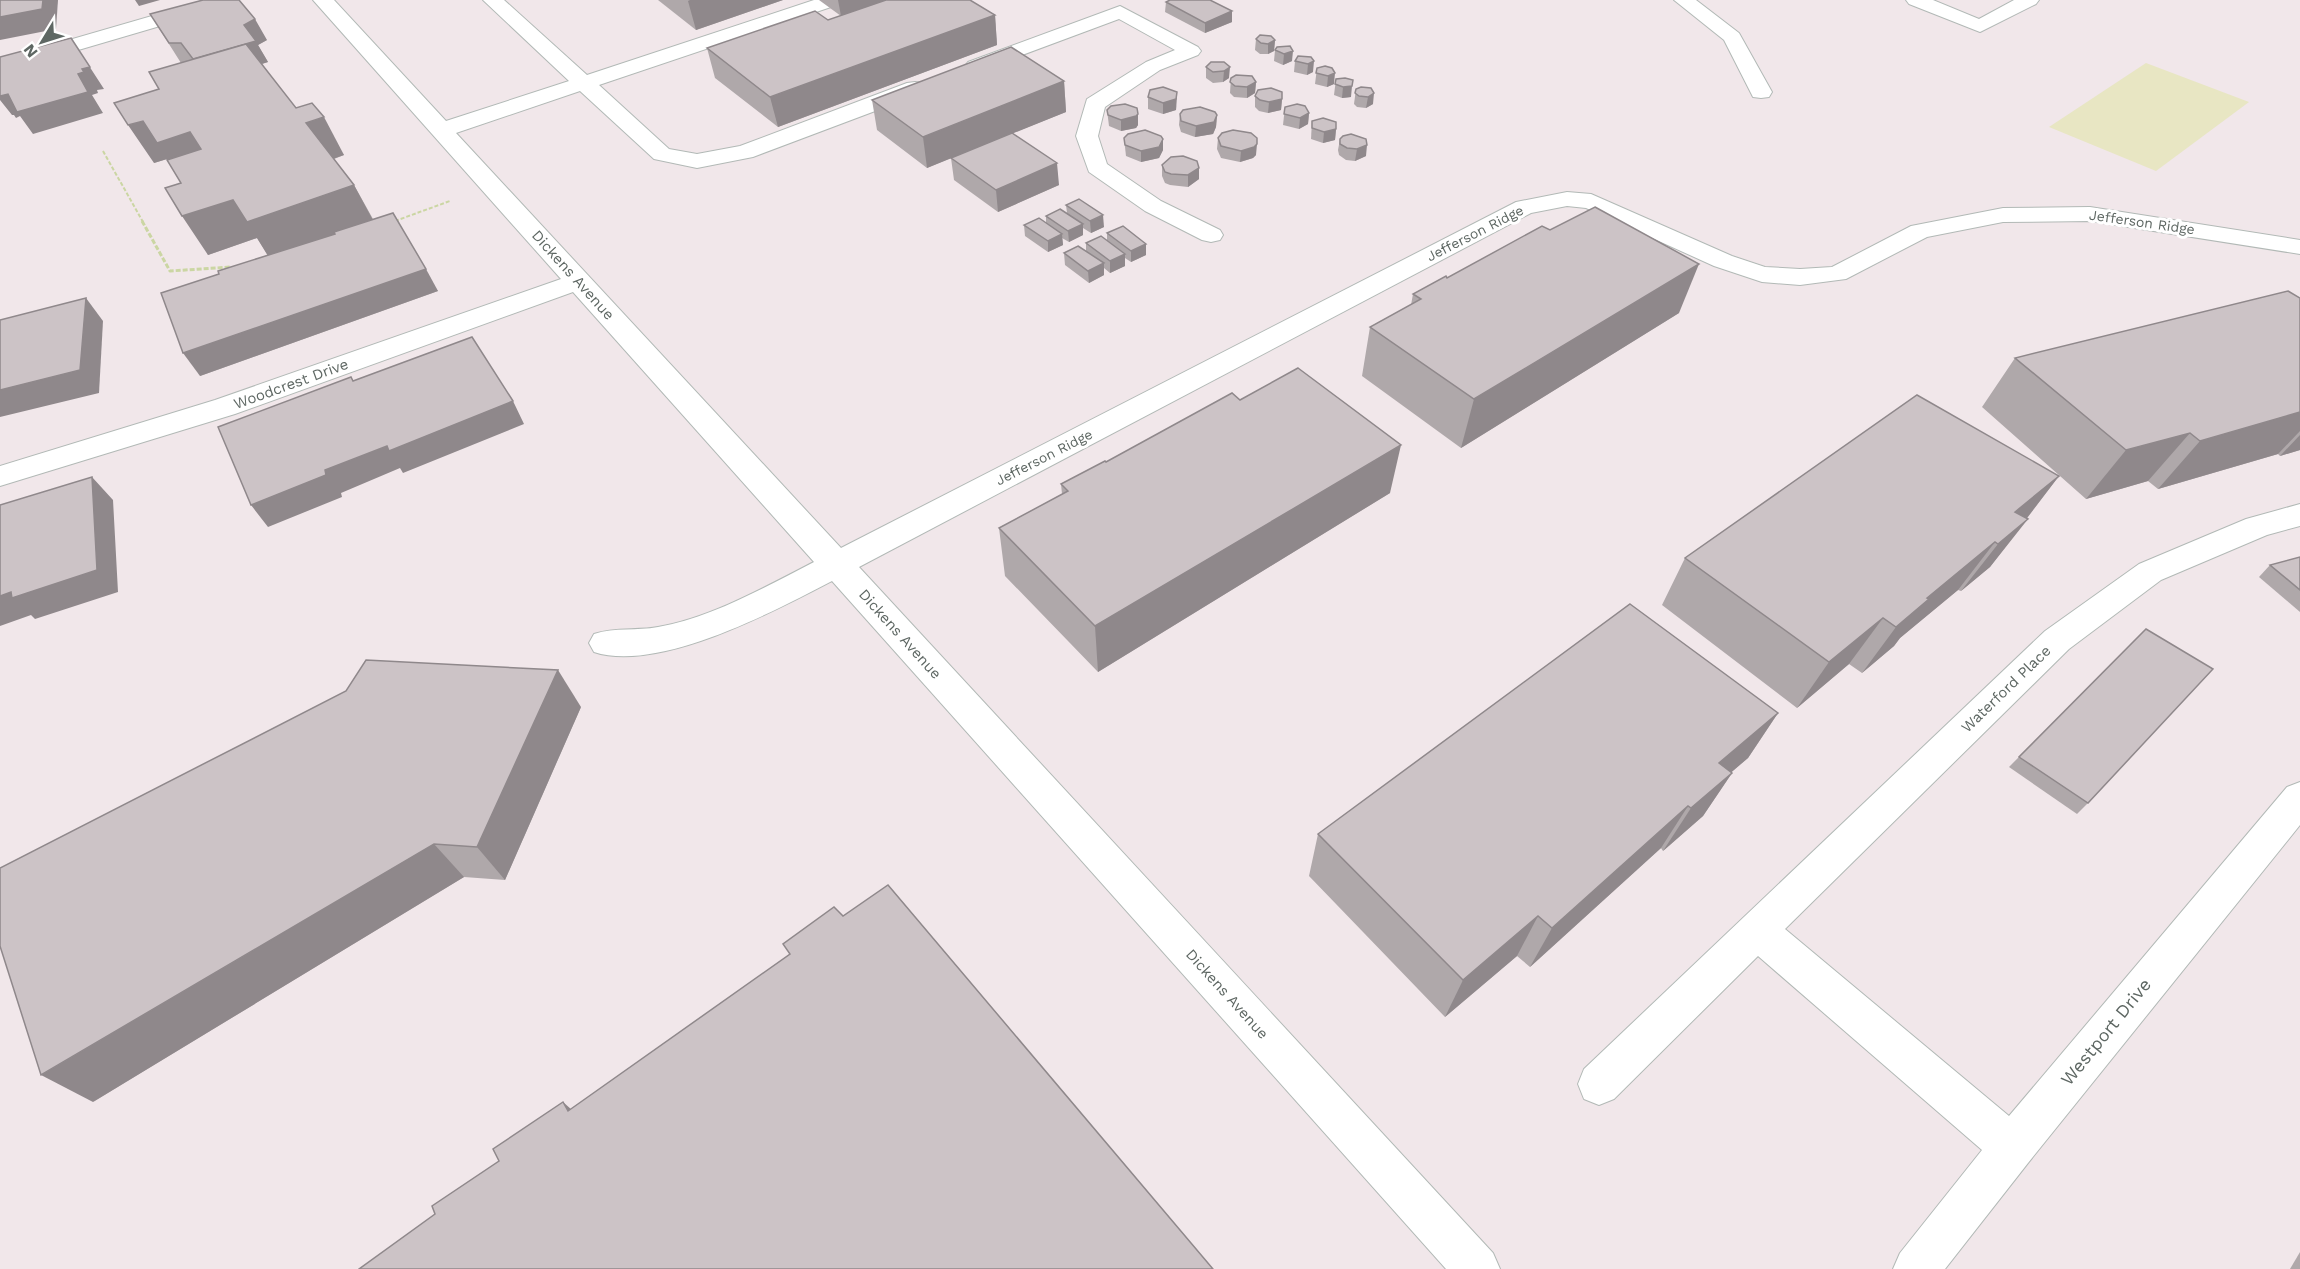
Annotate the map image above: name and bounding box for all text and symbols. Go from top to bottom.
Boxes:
north arrow [12,12,72,72]
text: N [19,40,42,61]
street label: Jefferson Ridge [1424,202,1526,264]
street label: Jefferson Ridge [2088,207,2196,237]
street label: Dickens Avenue [528,226,618,324]
street label: Woodcrest Drive [231,355,351,413]
street label: Jefferson Ridge [993,426,1095,488]
street label: Dickens Avenue [855,585,945,683]
street label: Waterford Place [1958,642,2054,736]
street label: Dickens Avenue [1182,945,1272,1043]
street label: Westport Drive [2056,974,2155,1089]

